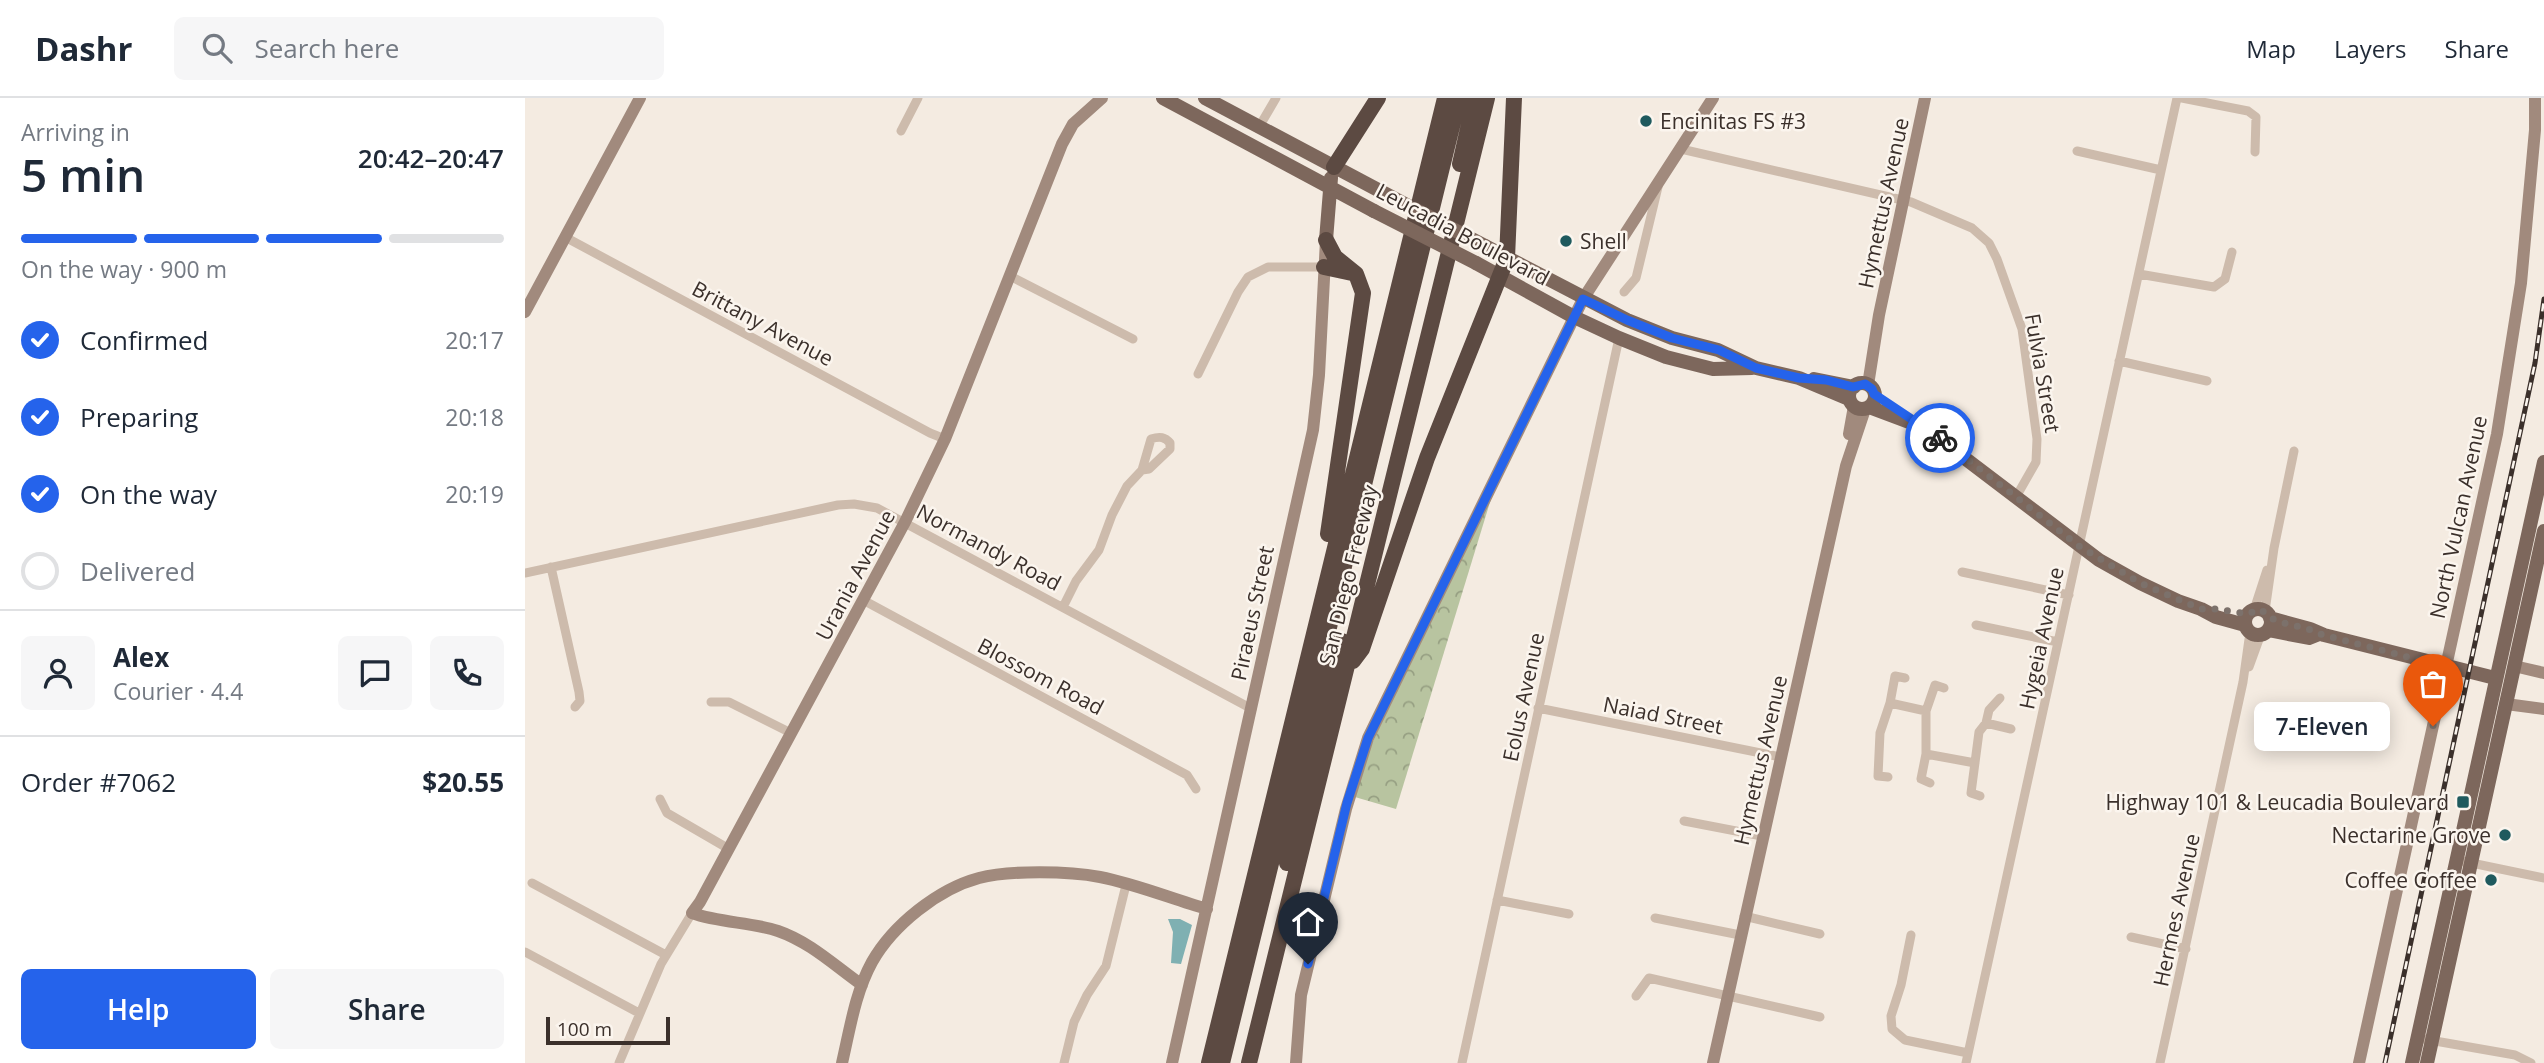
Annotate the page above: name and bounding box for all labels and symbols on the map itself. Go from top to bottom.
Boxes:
place label: Encinitas FS #3 [1660,107,1806,135]
marker: Encinitas FS #3 [1638,113,1654,129]
street label: Hymettus Avenue [1851,115,1915,291]
street label: Leucadia Boulevard [1371,176,1555,292]
place label: Shell [1580,227,1627,255]
marker: Shell [1558,233,1574,249]
street label: Brittany Avenue [688,274,838,372]
street label: Fulvia Street [2019,311,2067,435]
courier [1905,403,1975,473]
street label: North Vulcan Avenue [2423,413,2493,621]
street label: San Diego Freeway [1312,481,1384,668]
street label: Normandy Road [912,497,1066,597]
street label: Urania Avenue [809,505,901,645]
street label: Piraeus Street [1224,543,1280,683]
street label: Hygeia Avenue [2012,564,2070,712]
street label: Eolus Avenue [1496,630,1550,764]
street label: Blossom Road [973,631,1109,721]
pin [2403,654,2463,726]
street label: Hymettus Avenue [1727,672,1793,848]
street label: Naiad Street [1601,690,1725,740]
callout: 7-Eleven [2255,702,2391,750]
place label: Highway 101 & Leucadia Boulevard [2105,788,2449,816]
marker: Highway 101 & Leucadia Boulevard [2455,794,2471,810]
place label: Nectarine Grove [2331,821,2491,849]
marker: Nectarine Grove [2497,827,2513,843]
street label: Hermes Avenue [2146,831,2206,989]
place label: Coffee Coffee [2344,866,2477,894]
marker: Coffee Coffee [2483,872,2499,888]
pin [1278,892,1338,964]
scale bar [546,1014,670,1046]

